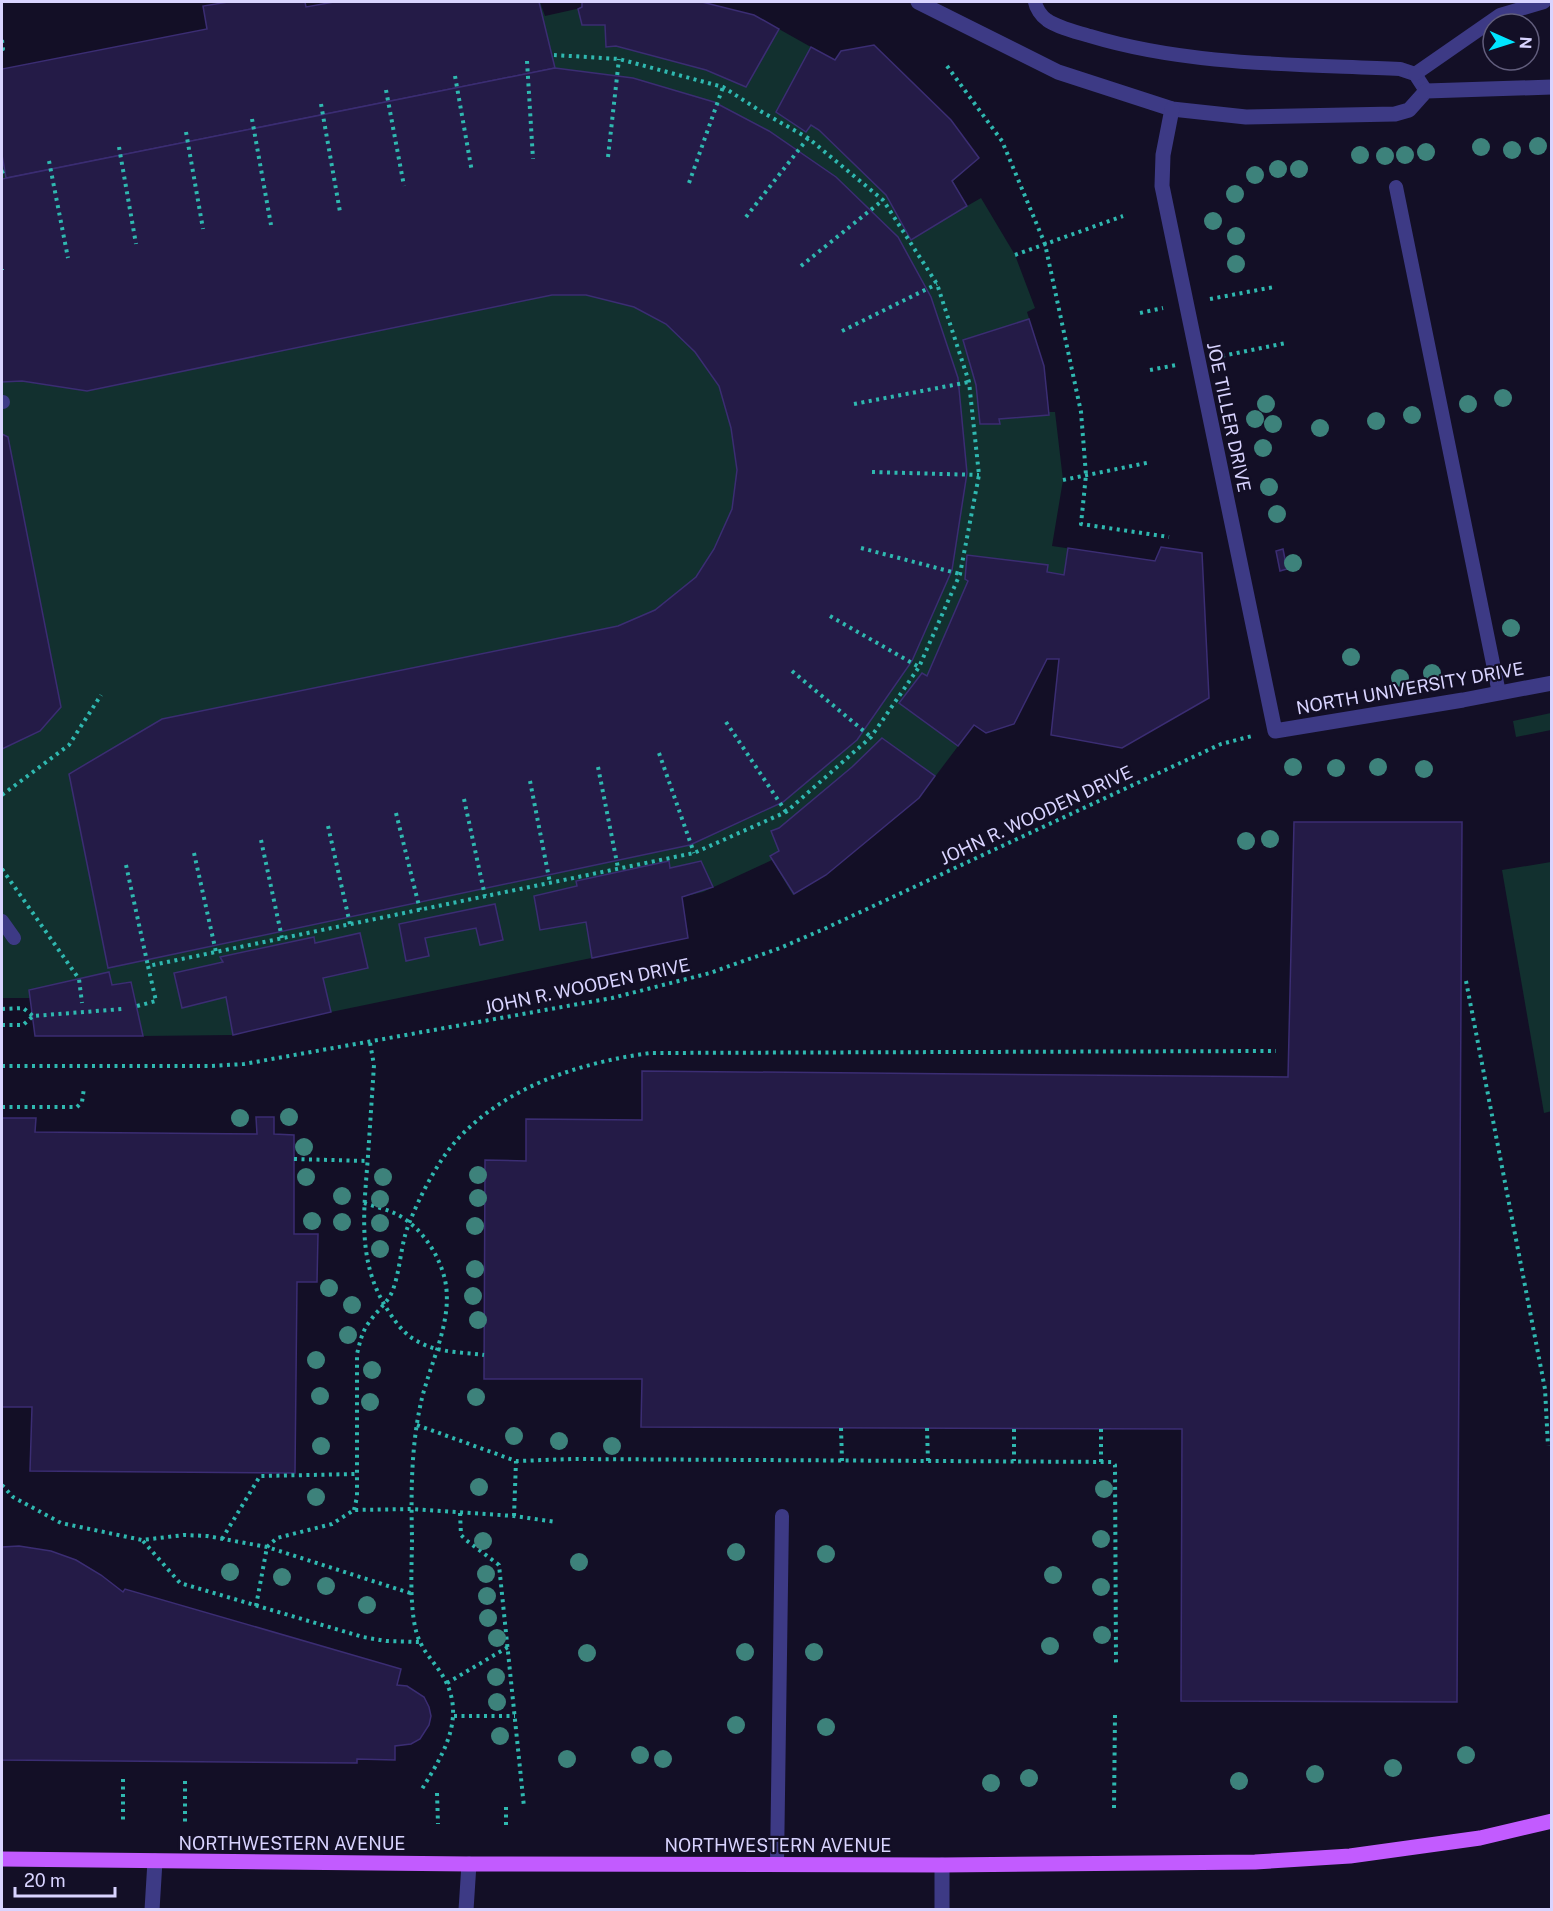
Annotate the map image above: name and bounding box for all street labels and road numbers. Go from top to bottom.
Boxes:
street label: JOE TILLER DRIVE [1203,340,1255,494]
street label: NORTH UNIVERSITY DRIVE [1295,658,1525,718]
street label: JOHN R. WOODEN DRIVE [936,761,1136,869]
street label: JOHN R. WOODEN DRIVE [482,954,692,1018]
street label: NORTHWESTERN AVENUE [179,1833,405,1854]
street label: NORTHWESTERN AVENUE [665,1835,891,1856]

